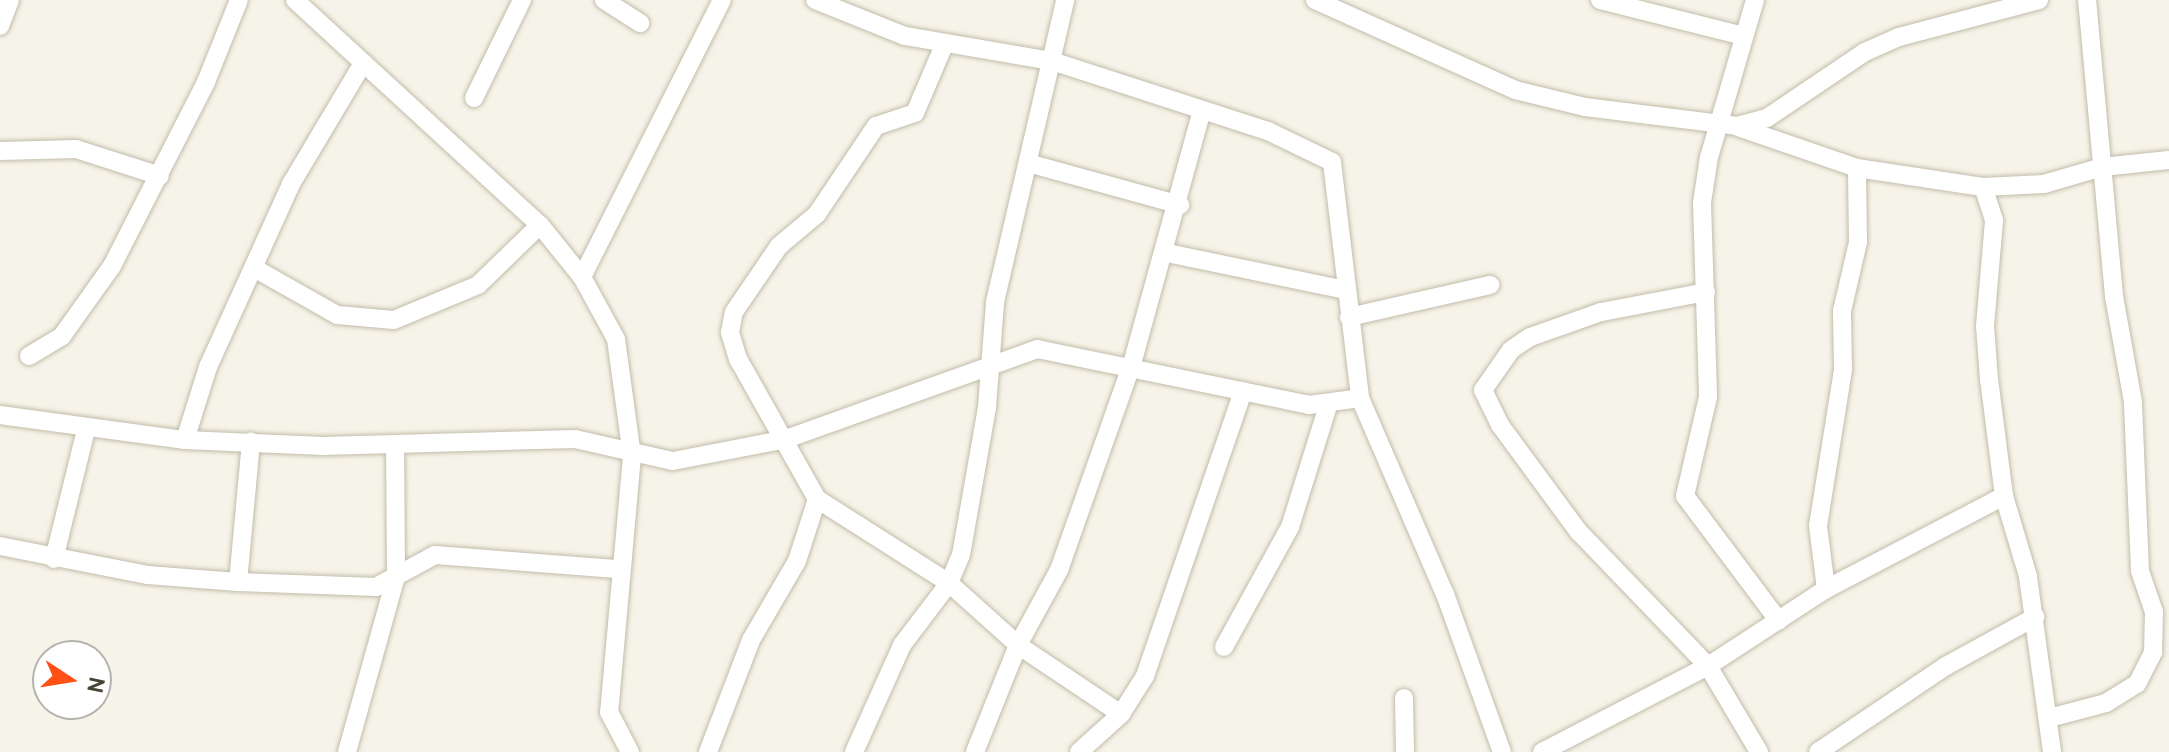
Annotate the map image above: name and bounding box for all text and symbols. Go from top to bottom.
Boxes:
north arrow [32,640,112,720]
text: N [79,674,109,695]

